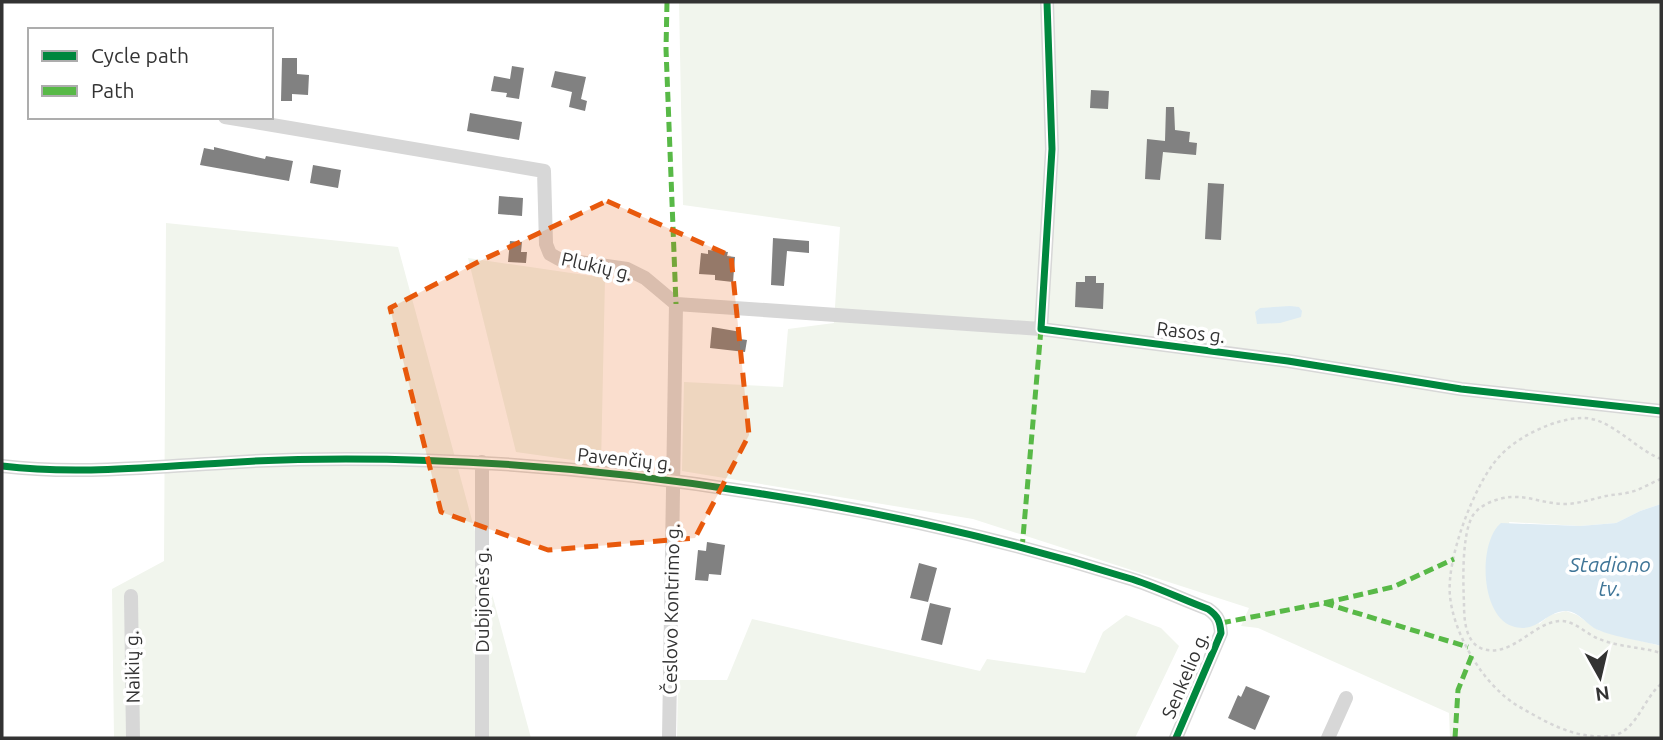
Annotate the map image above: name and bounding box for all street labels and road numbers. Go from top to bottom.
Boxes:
street label: Plukių g. [559,247,635,285]
street label: Rasos g. [1155,317,1227,347]
street label: Pavenčių g. [576,443,674,475]
street label: Česlovo Kontrimo g. [659,523,683,695]
street label: Dubijonės g. [471,547,493,653]
street label: Senkelio g. [1157,628,1213,722]
street label: Naikių g. [120,630,144,704]

